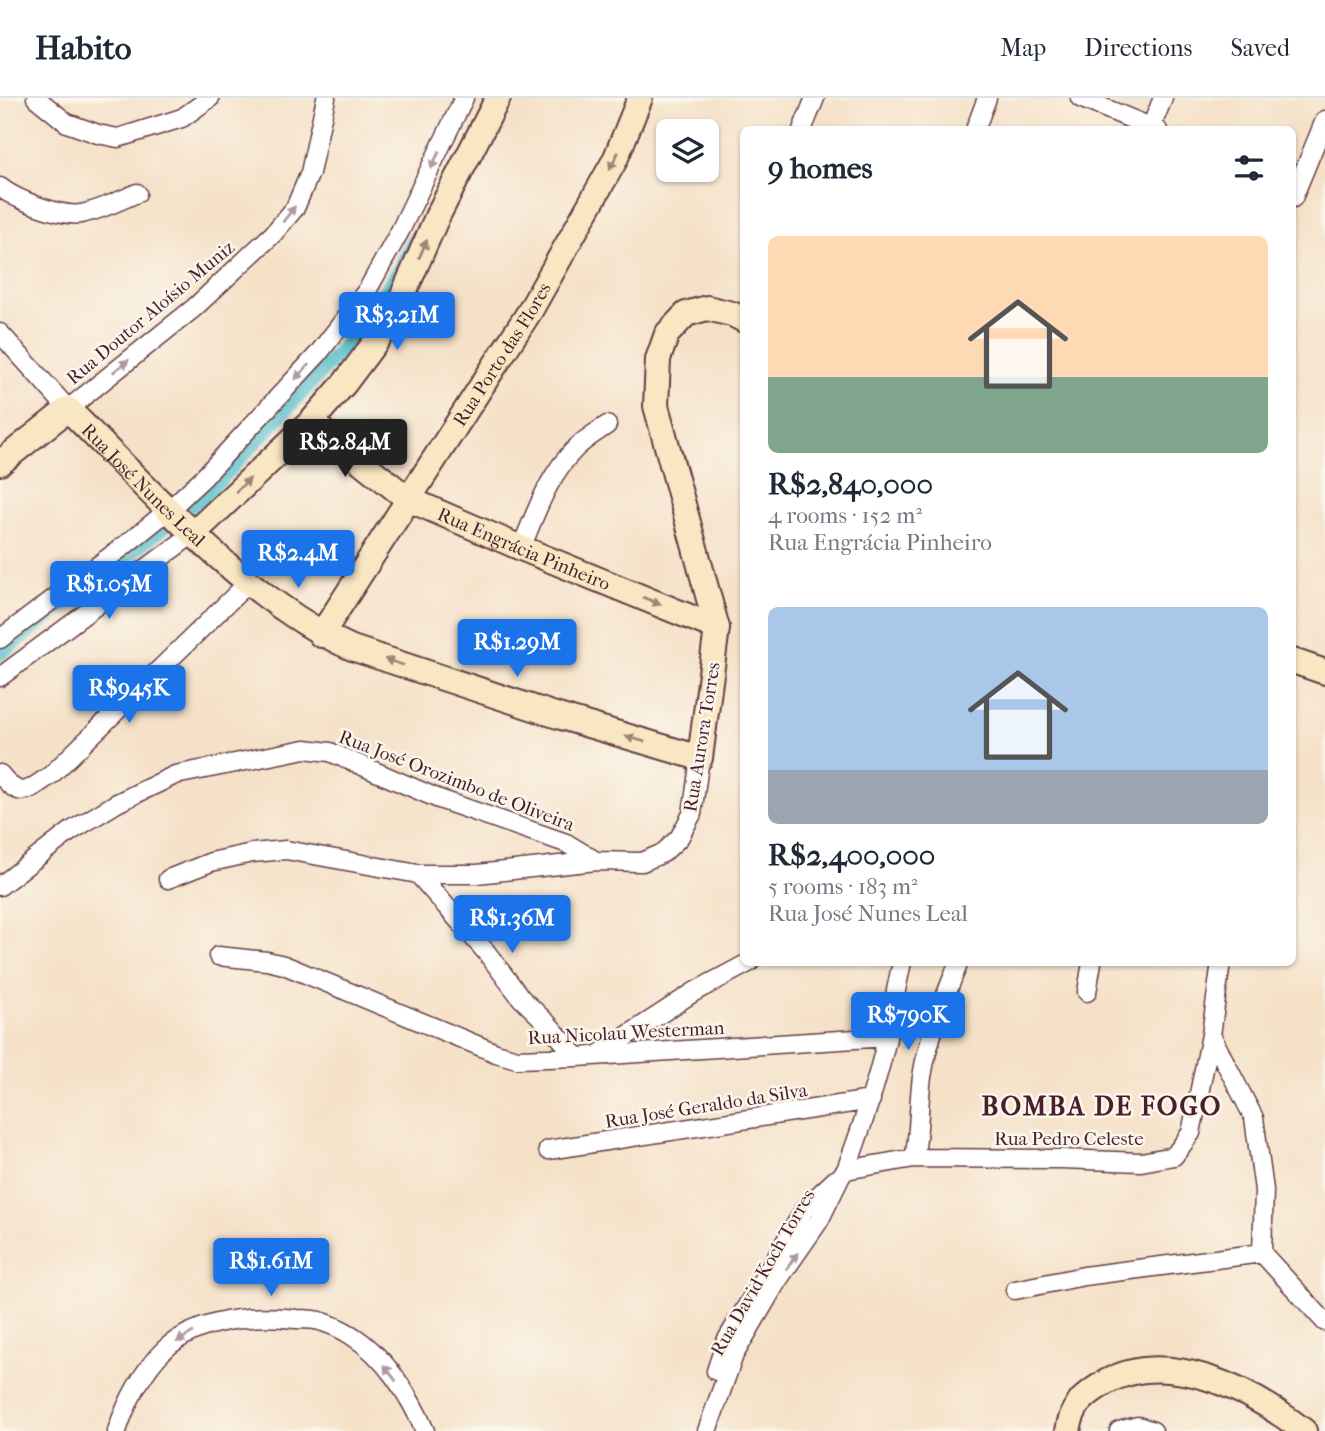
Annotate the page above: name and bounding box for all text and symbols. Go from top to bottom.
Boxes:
text: Habito [35,29,132,68]
text: Map [1000,34,1046,62]
text: Directions [1084,34,1192,62]
text: Saved [1230,34,1290,62]
map controls [656,119,719,182]
button: layers [656,119,719,182]
one-way arrow [429,149,440,170]
icon: filters [1230,149,1268,187]
one-way arrow [608,151,620,171]
text: 9 homes [768,151,873,186]
one-way arrow [282,205,296,223]
street label: Rua Doutor Aloísio Muniz [62,236,239,389]
one-way arrow [418,238,429,259]
street label: Rua Porto das Flores [449,279,556,431]
icon: home [955,281,1081,407]
pin: R$3.21M [332,292,462,352]
text: R$3.21M [355,301,439,328]
one-way arrow [111,358,129,373]
one-way arrow [294,363,310,380]
street label: Rua José Nunes Leal [77,419,209,552]
pin: R$2.84M [280,420,410,479]
text: R$2.84M [299,428,391,455]
text: R$2,840,000 [768,467,933,502]
one-way arrow [234,478,251,494]
text: 4 rooms · 152 m² [768,502,922,529]
street label: Rua Engrácia Pinheiro [434,503,614,595]
text: Rua Engrácia Pinheiro [768,529,992,556]
pin: R$2.4M [241,531,355,590]
text: R$2.4M [258,539,338,566]
pin: R$1.05M [44,561,174,621]
text: R$1.05M [66,570,152,597]
one-way arrow [642,596,663,607]
pin: R$1.29M [452,620,582,679]
text: R$1.29M [474,628,560,655]
icon: home [955,652,1081,778]
one-way arrow [384,657,405,667]
street label: Rua Aurora Torres [679,661,725,814]
pin: R$945K [72,666,186,725]
text: R$945K [89,674,169,701]
street label: Rua José Orozimbo de Oliveira [336,726,578,836]
one-way arrow [624,733,645,743]
text: R$2,400,000 [768,838,935,873]
text: 5 rooms · 183 m² [768,873,918,900]
pin: R$1.36M [447,896,577,955]
text: Rua José Nunes Leal [768,900,968,927]
text: R$1.36M [470,904,554,931]
pin: R$790K [851,992,965,1052]
text: R$790K [867,1001,949,1028]
street label: Rua Nicolau Westerman [527,1017,725,1049]
street label: Rua José Geraldo da Silva [603,1079,809,1133]
district label: BOMBA DE FOGO [982,1091,1222,1122]
street label: Rua Pedro Celeste [994,1128,1144,1150]
street label: Rua David Koch Torres [706,1185,820,1360]
pin: R$1.61M [206,1238,336,1298]
text: R$1.61M [229,1247,313,1274]
one-way arrow [785,1252,799,1270]
one-way arrow [176,1330,195,1343]
one-way arrow [383,1364,397,1382]

